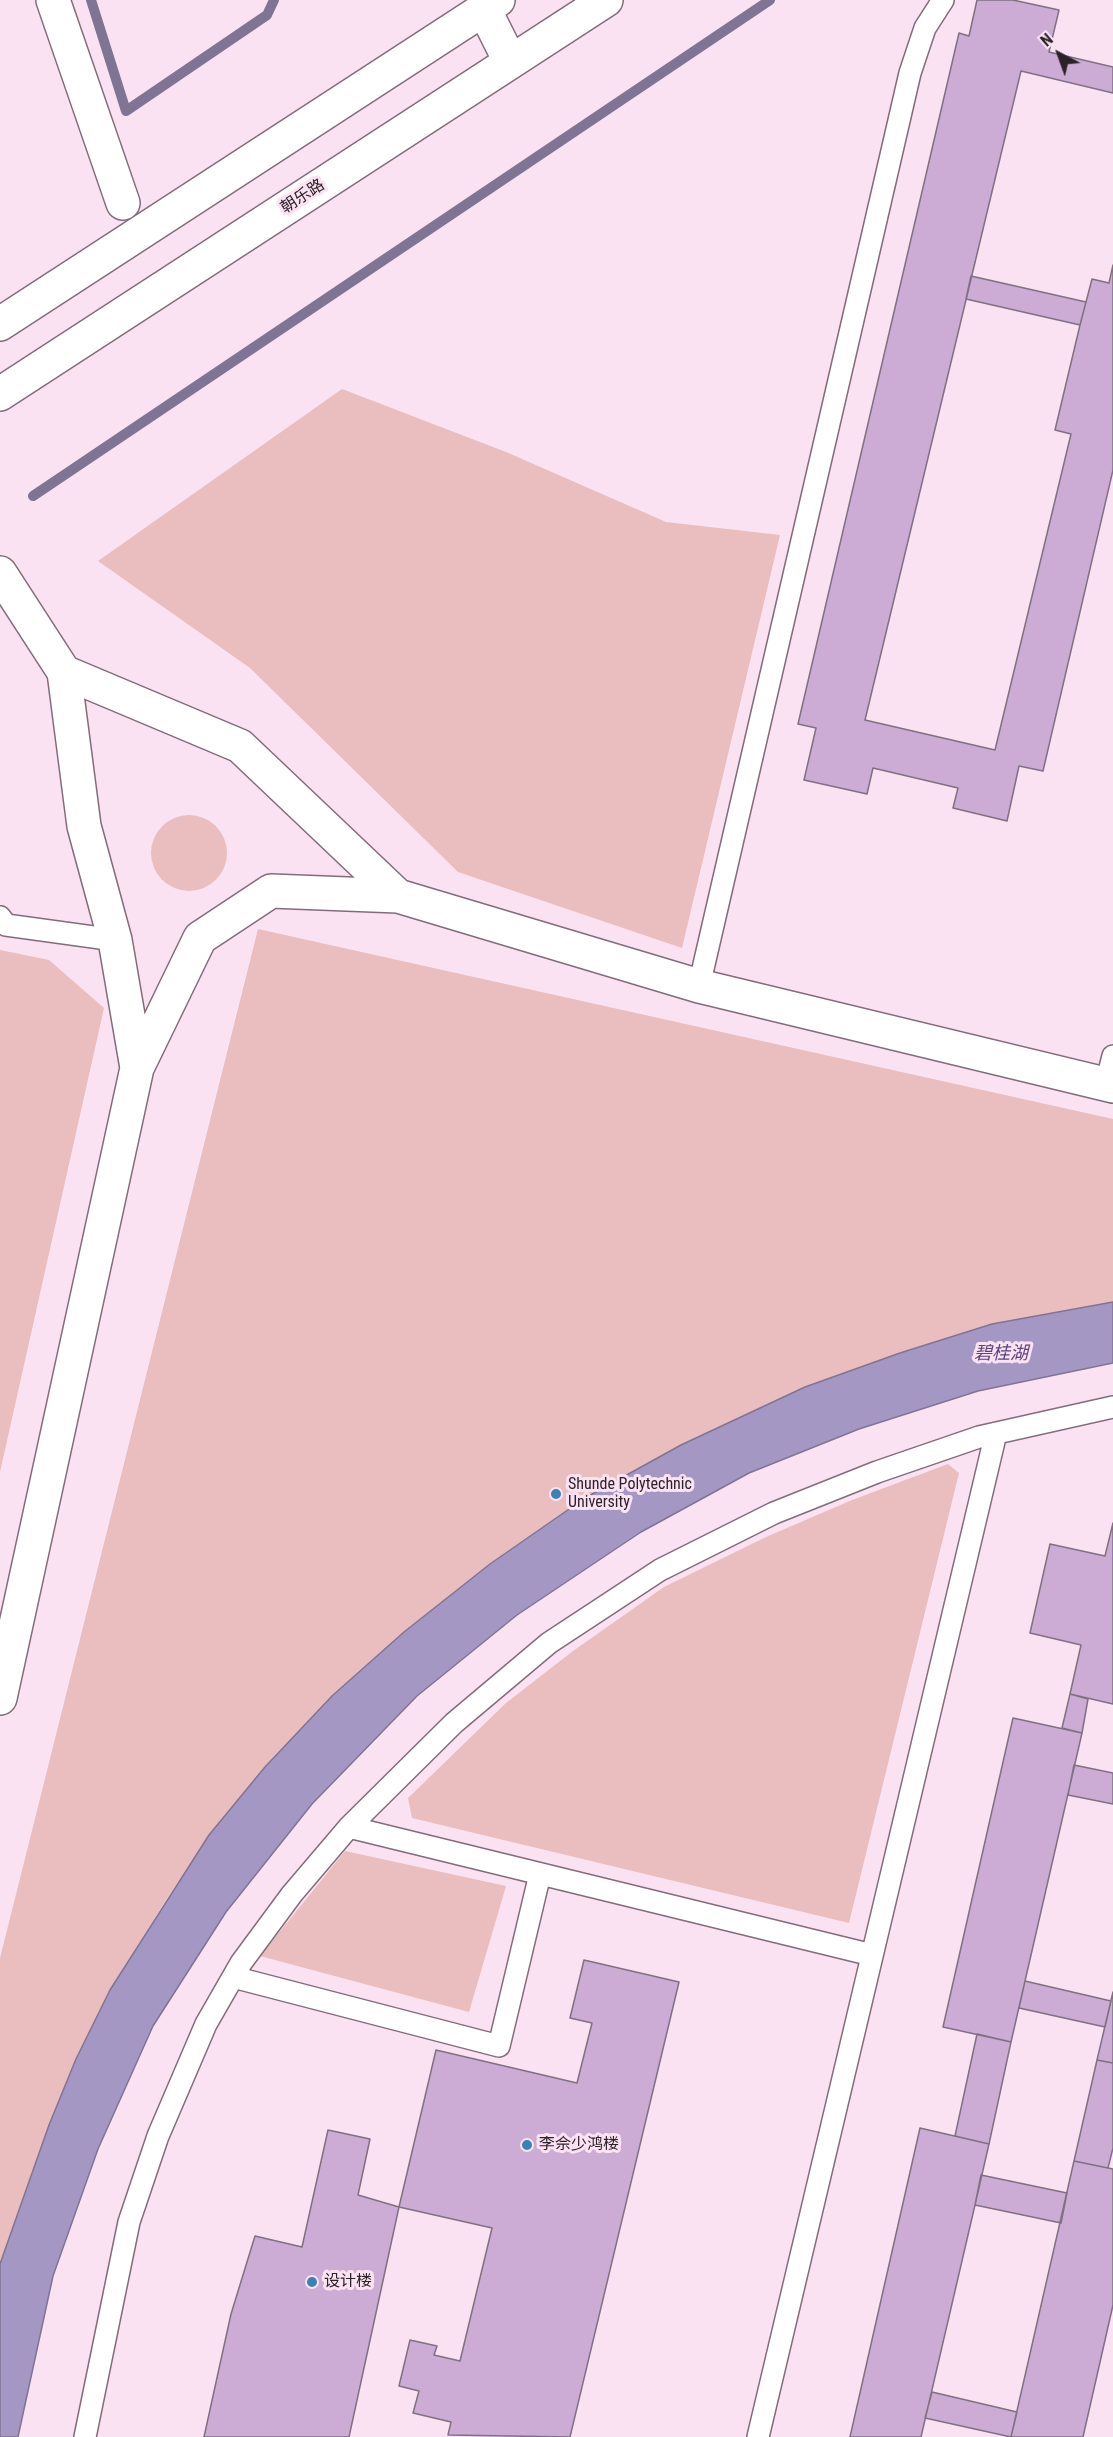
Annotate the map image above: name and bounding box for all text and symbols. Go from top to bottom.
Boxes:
north arrow [1029,24,1089,84]
text: N [1037,30,1057,50]
street label: 朝乐路 [278,176,328,218]
water label: 碧桂湖 [974,1343,1028,1365]
place label: Shunde Polytechnic University [568,1475,692,1513]
marker: Shunde Polytechnic University [549,1487,563,1501]
place label: 李佘少鸿楼 [539,2135,619,2155]
marker: 李佘少鸿楼 [520,2138,534,2152]
place label: 设计楼 [324,2272,372,2292]
marker: 设计楼 [305,2275,319,2289]

